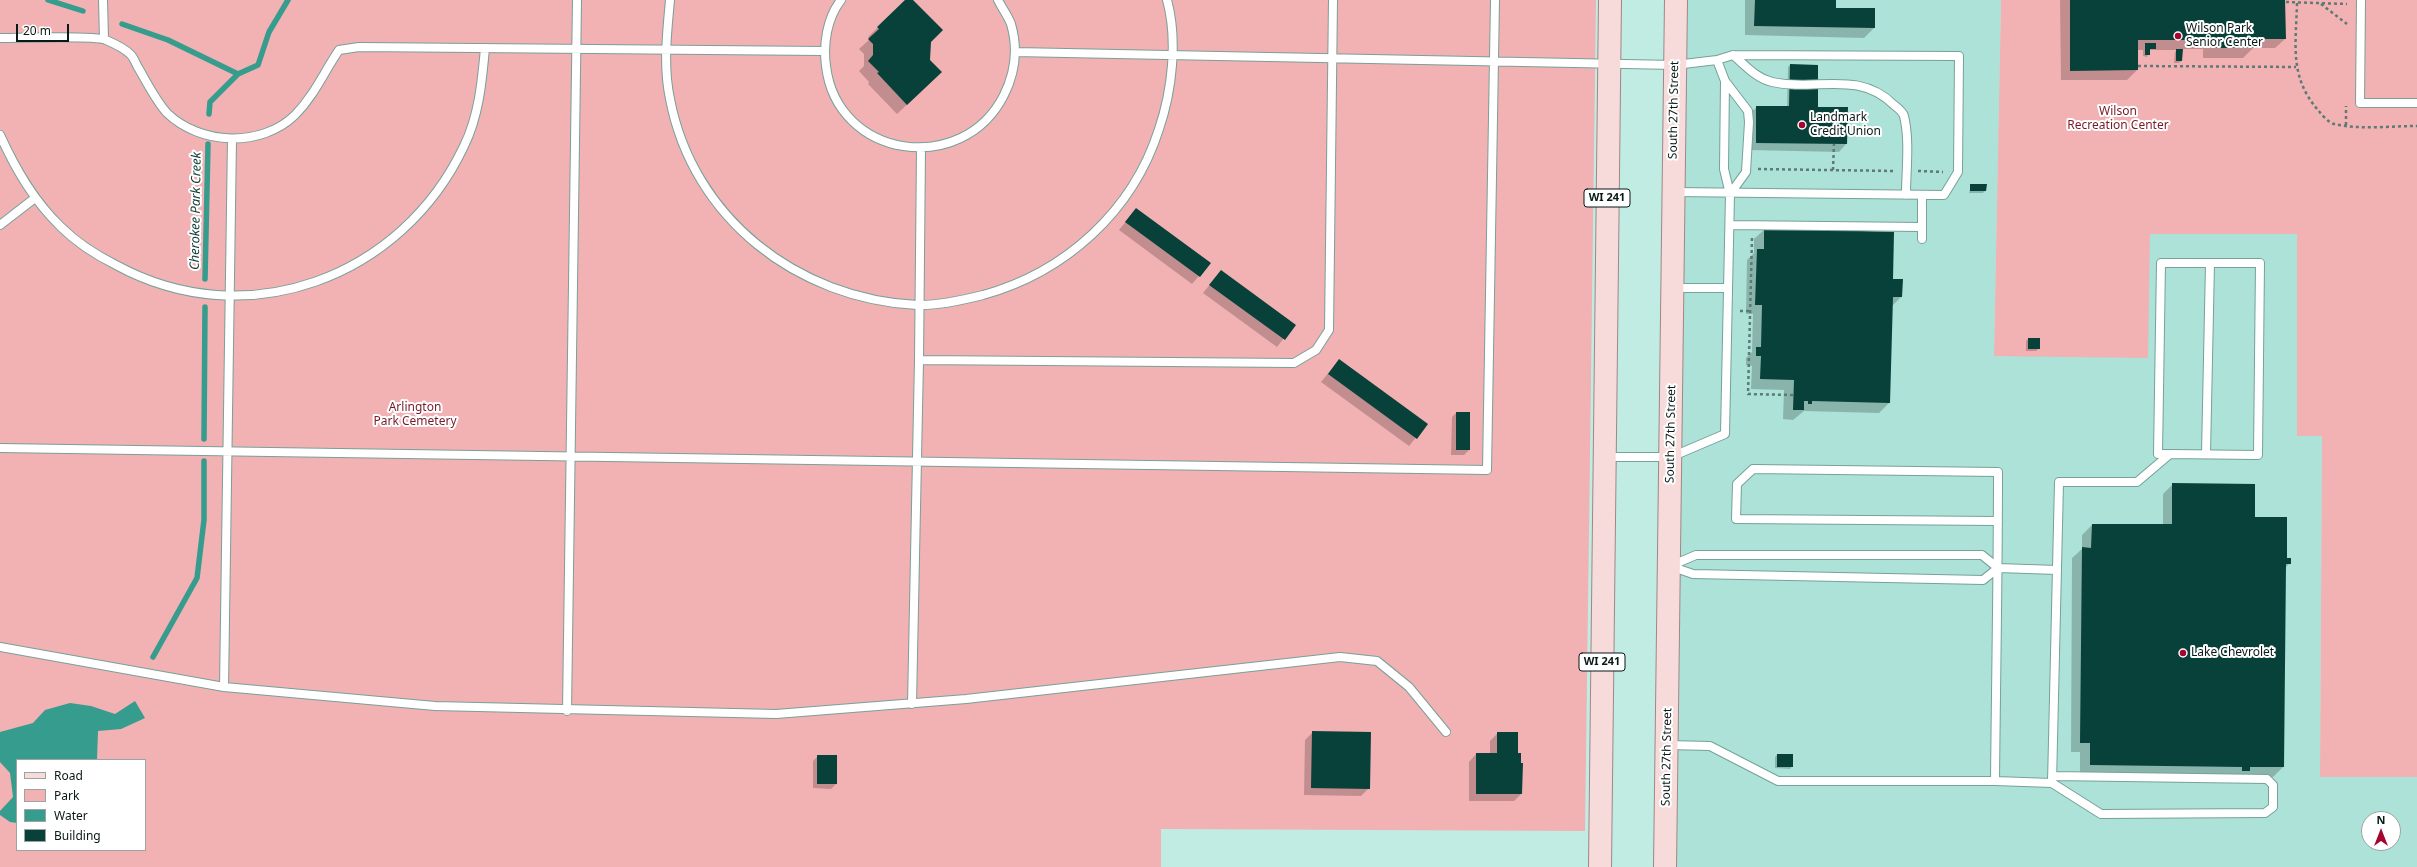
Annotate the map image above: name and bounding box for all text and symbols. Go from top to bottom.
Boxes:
scale bar [18,16,71,42]
text: 20 m [23,22,51,39]
place label: Wilson Park Senior Center [2186,22,2263,50]
marker: Wilson Park Senior Center [2173,31,2183,41]
street label: South 27th Street [1666,61,1682,159]
park label: Wilson Recreation Center [2067,105,2169,133]
place label: Landmark Credit Union [1810,111,1881,139]
marker: Landmark Credit Union [1797,120,1807,130]
water label: Cherokee Park Creek [187,152,205,270]
road number: WI 241 [1584,189,1630,207]
street label: South 27th Street [1663,385,1679,483]
park label: Arlington Park Cemetery [374,401,456,429]
place label: Lake Chevrolet [2191,646,2274,660]
marker: Lake Chevrolet [2178,648,2188,658]
road number: WI 241 [1579,653,1625,671]
street label: South 27th Street [1659,708,1675,806]
legend [16,759,146,851]
text: Road [54,767,83,784]
text: Park [54,787,79,804]
text: Water [54,807,88,824]
north arrow [2361,811,2401,851]
text: N [2377,812,2385,827]
text: Building [54,827,101,844]

